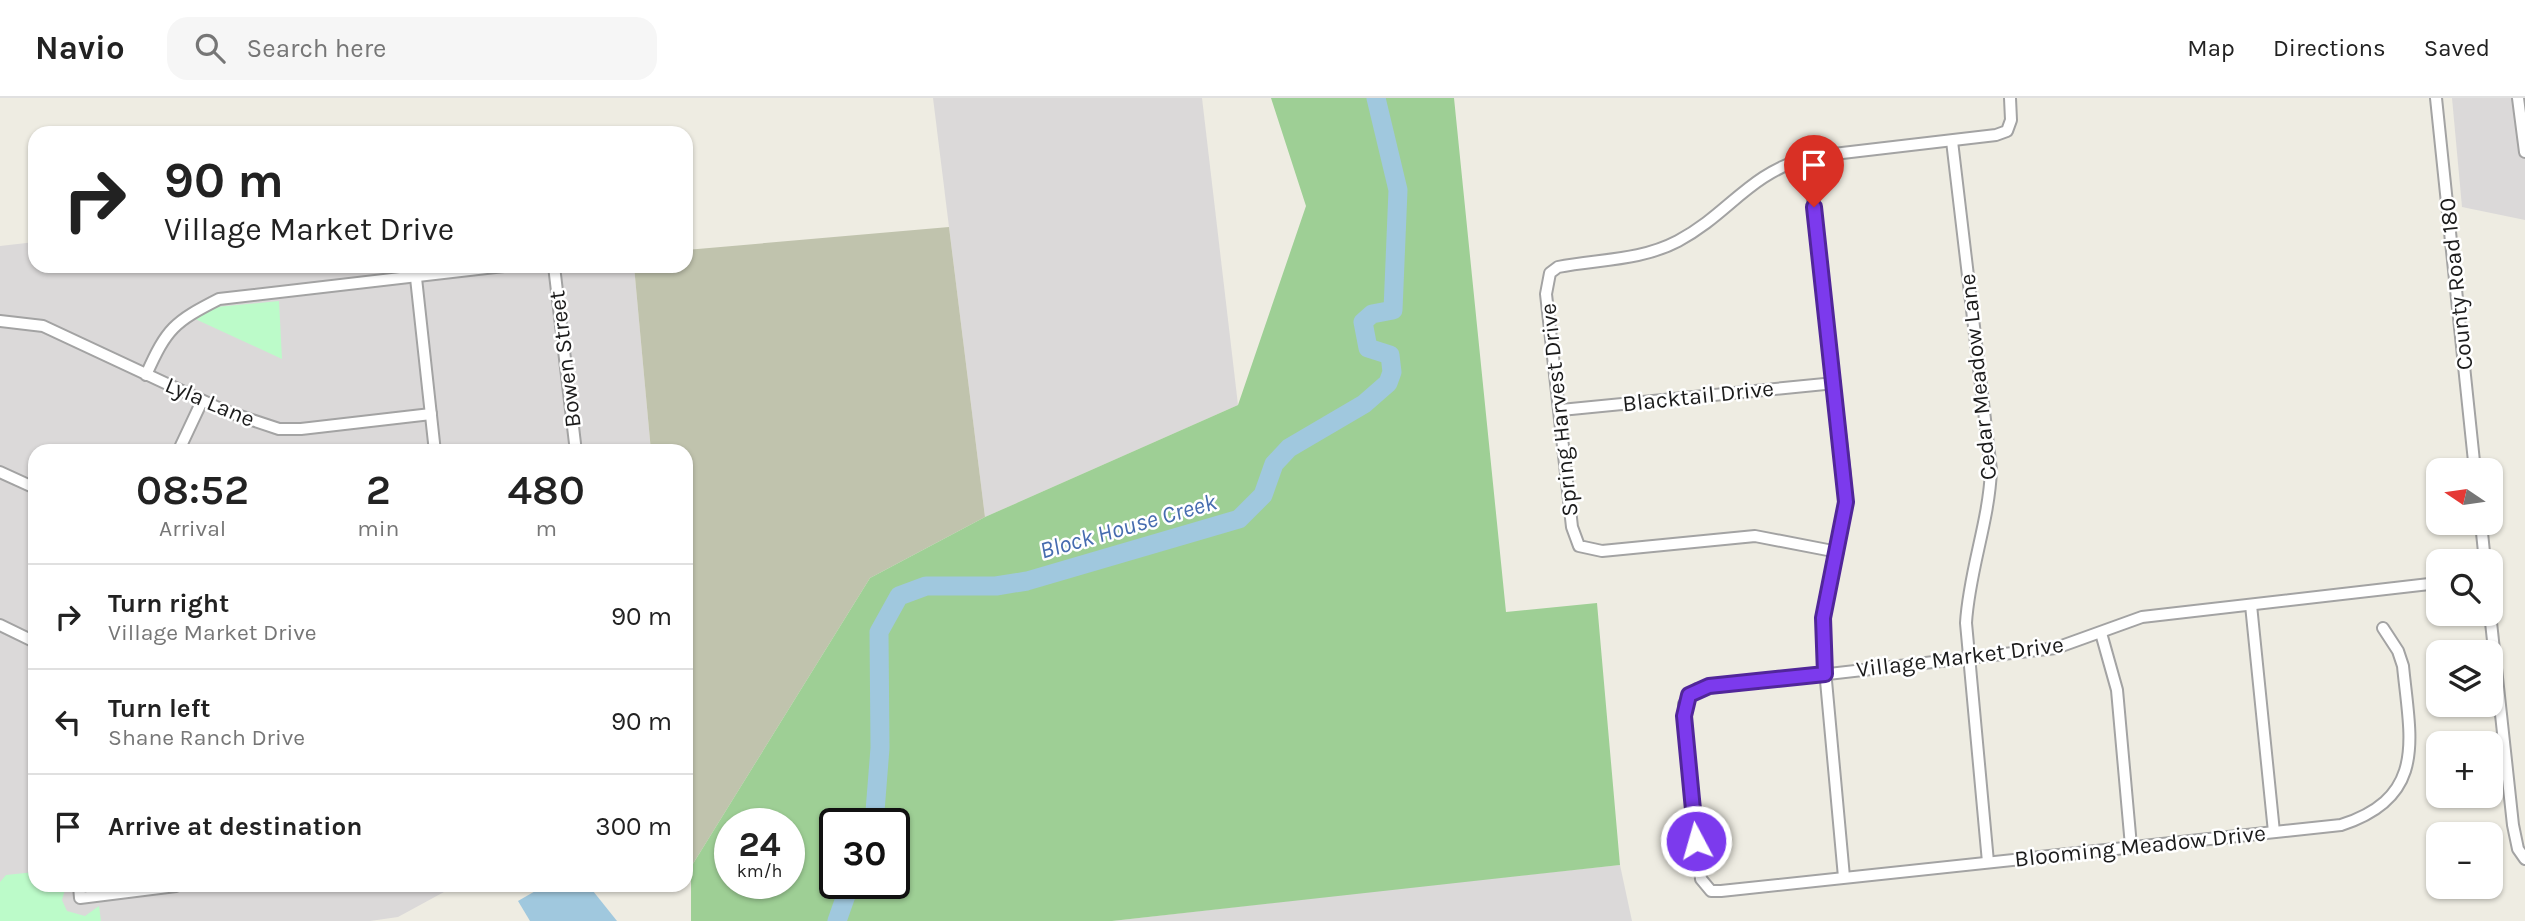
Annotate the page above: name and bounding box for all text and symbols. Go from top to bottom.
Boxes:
search box [167,17,657,80]
text: Navio [35,29,125,67]
icon: search [191,29,229,67]
text: Search here [247,33,386,64]
text: Map [2187,34,2235,62]
text: Directions [2273,34,2386,62]
text: Saved [2424,34,2490,62]
pin [1784,135,1844,207]
icon: arrive [1795,146,1833,184]
text: 90 m [164,152,284,209]
icon: right [49,154,140,245]
street label: County Road 180 [2434,197,2478,371]
text: Village Market Drive [164,211,454,248]
street label: Cedar Meadow Lane [1954,272,2002,482]
street label: Bowen Street [543,289,587,429]
street label: Spring Harvest Drive [1534,302,1584,518]
street label: Lyla Lane [161,371,259,433]
street label: Blacktail Drive [1621,375,1775,417]
north arrow [2426,458,2502,536]
map controls [2426,458,2503,899]
text: 08:52 [136,465,249,515]
text: 2 [366,465,391,515]
text: 480 [508,465,585,515]
water label: Block House Creek [1036,487,1220,565]
text: Arrival [159,515,226,542]
text: min [357,515,399,542]
text: m [535,515,557,542]
button: search [2426,549,2503,626]
text: Turn right [108,588,229,619]
icon: right [49,598,87,636]
text: 90 m [611,601,672,632]
text: Village Market Drive [108,619,317,646]
street label: Village Market Drive [1855,631,2065,683]
button: layers [2426,640,2503,717]
text: Turn left [108,693,210,724]
icon: left [49,703,87,741]
text: 90 m [611,706,672,737]
text: Shane Ranch Drive [108,724,305,751]
button: + [2426,731,2503,808]
position arrow [1659,804,1733,878]
icon: arrive [49,808,87,846]
speed limit sign: 30 [819,808,910,899]
text: Arrive at destination [108,811,362,842]
text: 300 m [595,811,672,842]
street label: Blooming Meadow Drive [2013,819,2267,873]
button: − [2426,822,2503,899]
text: 24 [739,824,781,865]
text: km/h [737,860,782,882]

